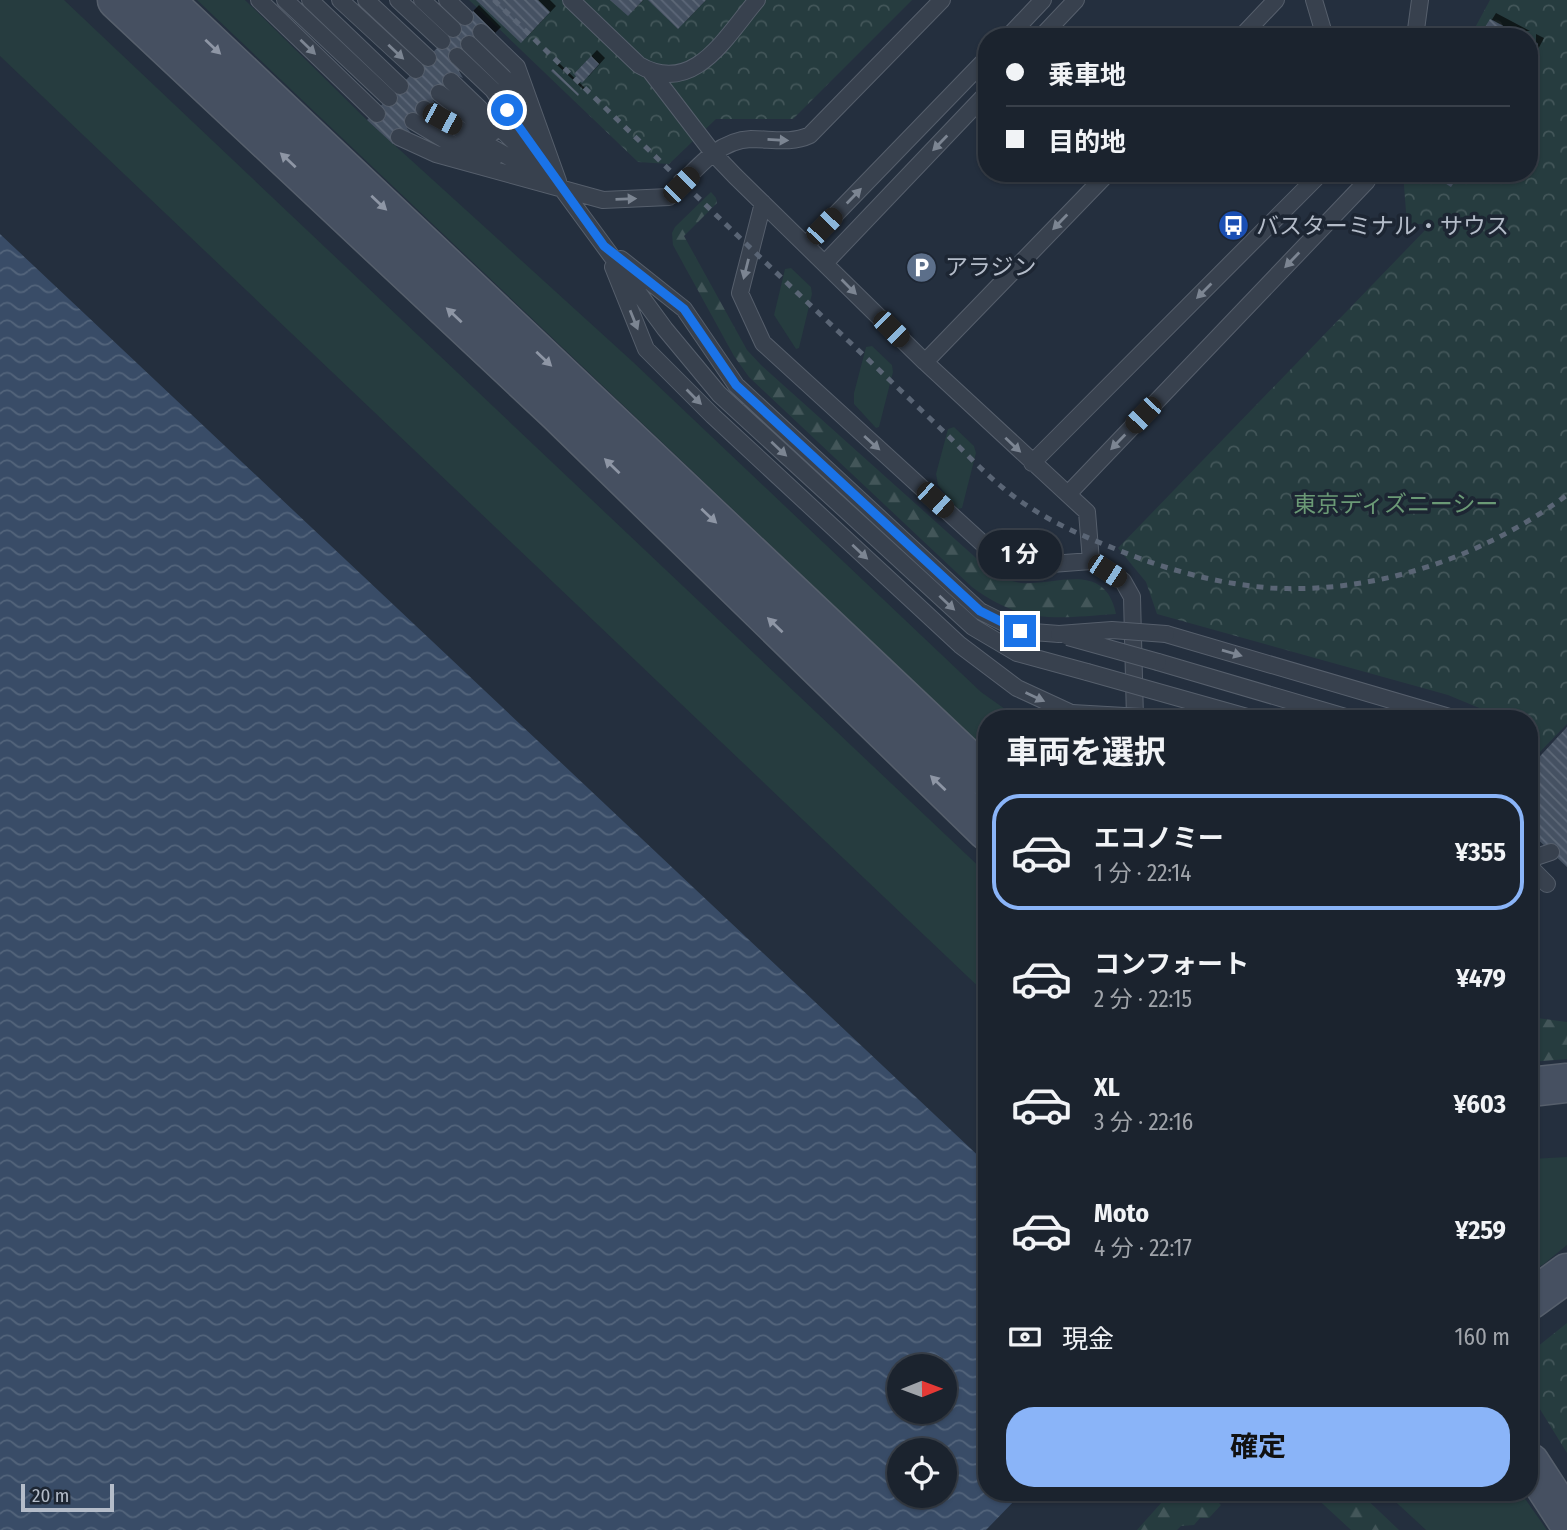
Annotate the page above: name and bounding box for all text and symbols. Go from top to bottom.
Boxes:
one-way arrow [204,38,221,54]
one-way arrow [299,39,316,55]
one-way arrow [387,43,404,59]
text: 乗車地 [1048,60,1126,91]
route start [491,94,523,126]
car [419,100,466,138]
text: 目的地 [1048,127,1126,158]
one-way arrow [932,134,948,151]
one-way arrow [768,135,790,146]
one-way arrow [280,152,297,168]
car [659,163,704,207]
one-way arrow [845,188,861,205]
one-way arrow [615,193,637,204]
one-way arrow [370,195,387,211]
car [802,204,847,248]
bus stop icon: バスターミナル・サウス [1216,209,1250,243]
place label: バスターミナル・サウス [1256,212,1509,240]
one-way arrow [1053,213,1069,230]
parking icon: アラジン [905,250,939,284]
one-way arrow [1284,251,1300,268]
place label: アラジン [945,253,1037,281]
one-way arrow [740,258,751,280]
one-way arrow [840,278,857,294]
one-way arrow [1196,282,1212,299]
car [869,307,914,351]
one-way arrow [446,308,463,324]
one-way arrow [629,310,640,331]
one-way arrow [535,351,552,367]
one-way arrow [685,388,701,405]
car [1121,393,1166,437]
one-way arrow [1110,433,1126,450]
one-way arrow [863,434,880,450]
one-way arrow [1004,436,1021,452]
one-way arrow [770,441,787,457]
one-way arrow [604,457,621,474]
car [913,478,958,522]
park label: 東京ディズニーシー [1294,490,1498,518]
one-way arrow [700,507,717,523]
callout: 1 分 [978,530,1062,578]
text: 1 分 [1001,540,1039,568]
one-way arrow [851,544,868,560]
car [1084,551,1131,591]
one-way arrow [938,595,955,611]
route end [1004,615,1036,647]
one-way arrow [767,617,784,633]
one-way arrow [1222,649,1243,659]
one-way arrow [1024,692,1045,703]
text: 車両を選択 [1006,733,1166,771]
one-way arrow [930,776,947,792]
icon: car [1010,821,1073,884]
text: エコノミー [1094,823,1224,854]
text: ¥355 [1455,837,1506,868]
text: 1 分 · 22:14 [1094,859,1191,887]
icon: car [1010,947,1073,1010]
text: コンフォート [1094,949,1249,980]
text: ¥479 [1456,963,1506,994]
text: 2 分 · 22:15 [1094,985,1192,1013]
text: XL [1094,1072,1120,1103]
icon: car [1010,1073,1073,1136]
text: ¥603 [1454,1089,1506,1120]
text: 3 分 · 22:16 [1094,1108,1193,1136]
text: Moto [1094,1198,1149,1229]
icon: car [1010,1199,1073,1262]
text: ¥259 [1455,1215,1506,1246]
text: 4 分 · 22:17 [1094,1234,1192,1262]
icon: cash [1006,1318,1044,1356]
text: 160 m [1455,1323,1510,1351]
text: 現金 [1062,1324,1114,1355]
north arrow [887,1354,957,1424]
map controls [887,1354,957,1508]
button: 確定 [1006,1407,1510,1487]
button: locate [887,1438,957,1508]
scale bar [21,1481,114,1513]
text: 20 m [32,1484,69,1507]

